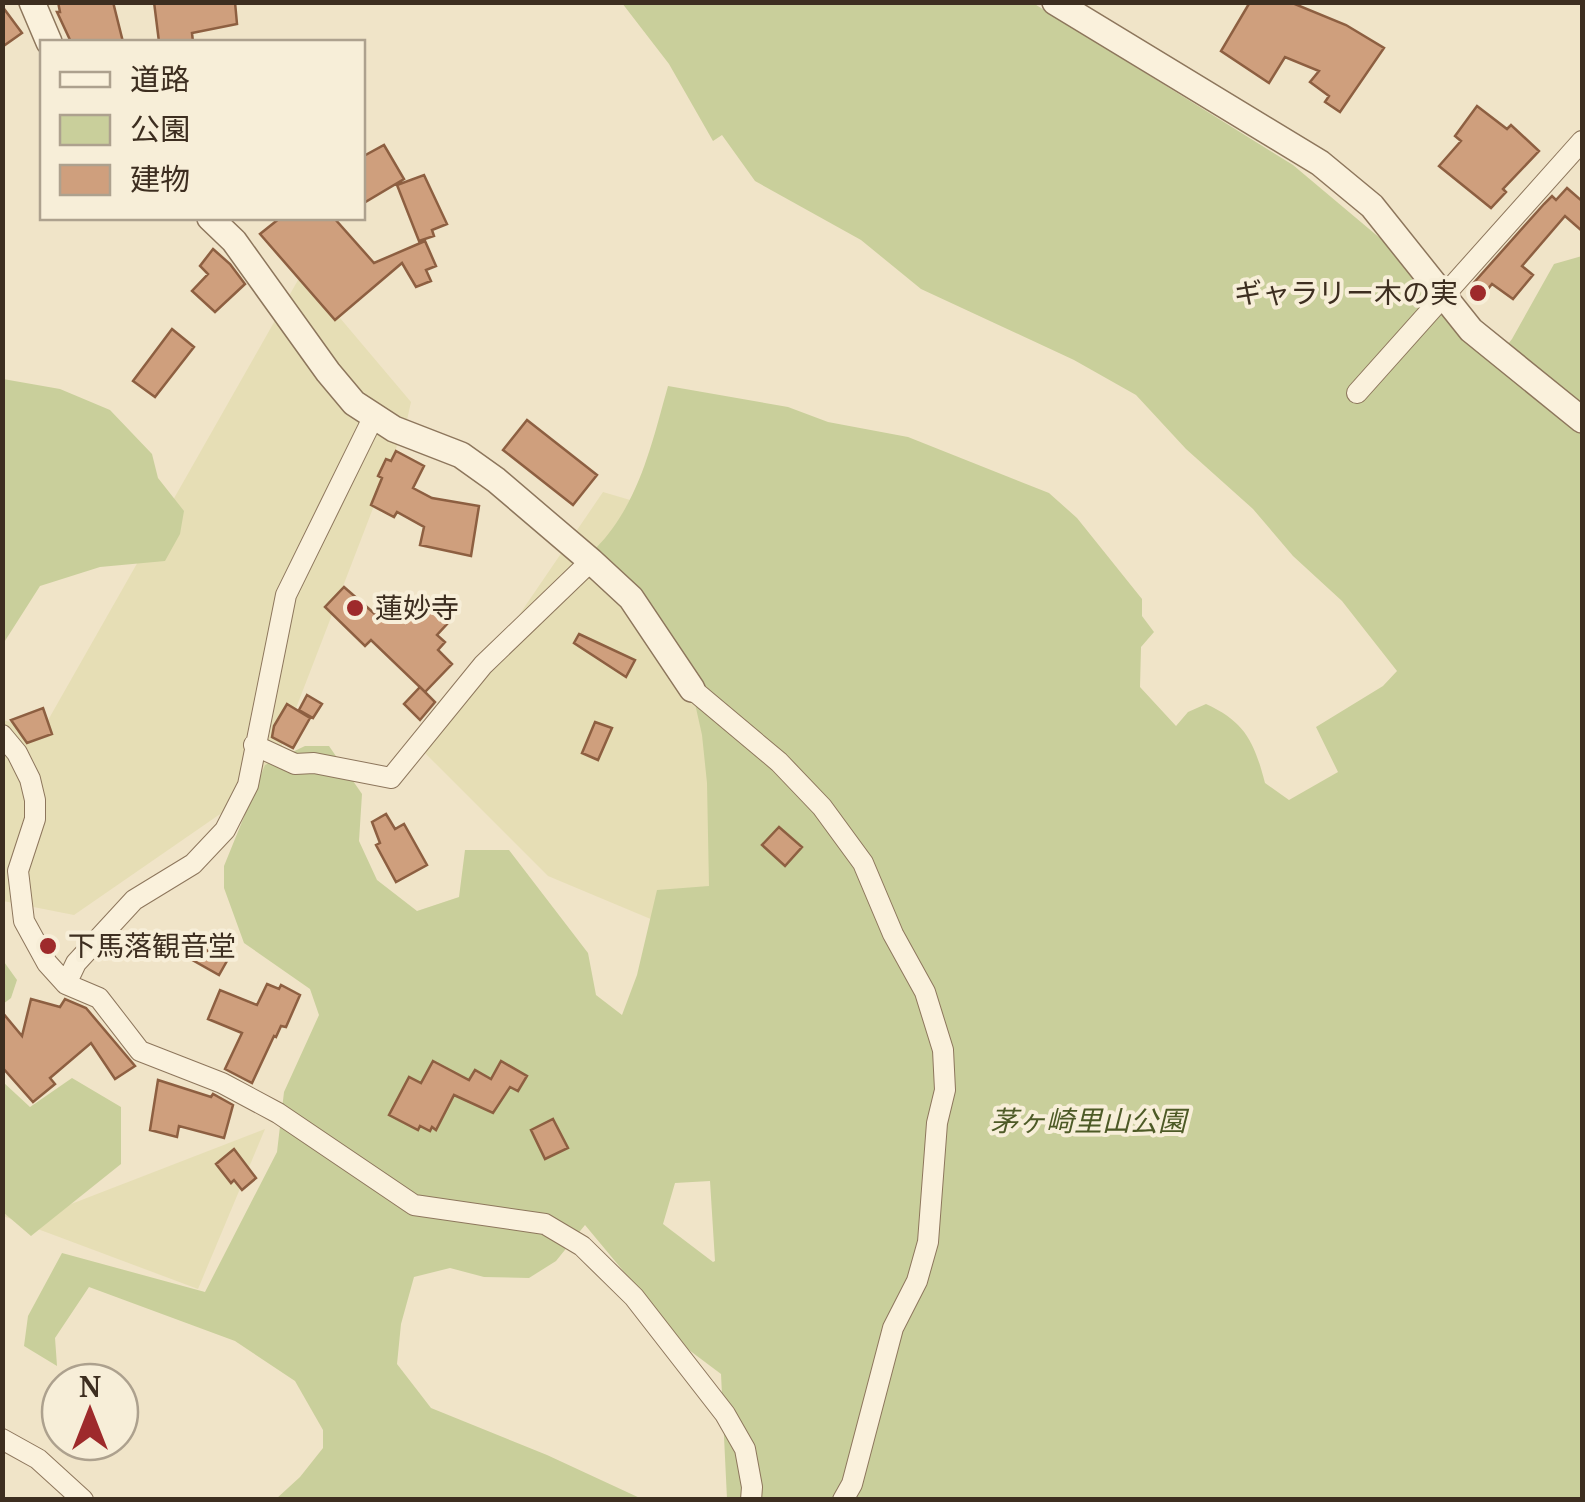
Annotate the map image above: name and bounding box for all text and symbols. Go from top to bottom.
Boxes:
legend [40,40,365,220]
text: 道路 [130,58,190,99]
text: 公園 [130,108,190,149]
text: 建物 [130,158,190,199]
place label: ギャラリー木の実 [1234,273,1458,311]
marker: ギャラリー木の実 [1467,282,1489,304]
place label: 蓮妙寺 [375,588,459,626]
marker: 蓮妙寺 [344,597,366,619]
place label: 下馬落観音堂 [68,926,236,964]
marker: 下馬落観音堂 [37,935,59,957]
park label: 茅ヶ崎里山公園 [990,1101,1190,1139]
north arrow [40,1362,140,1462]
text: N [79,1367,101,1405]

